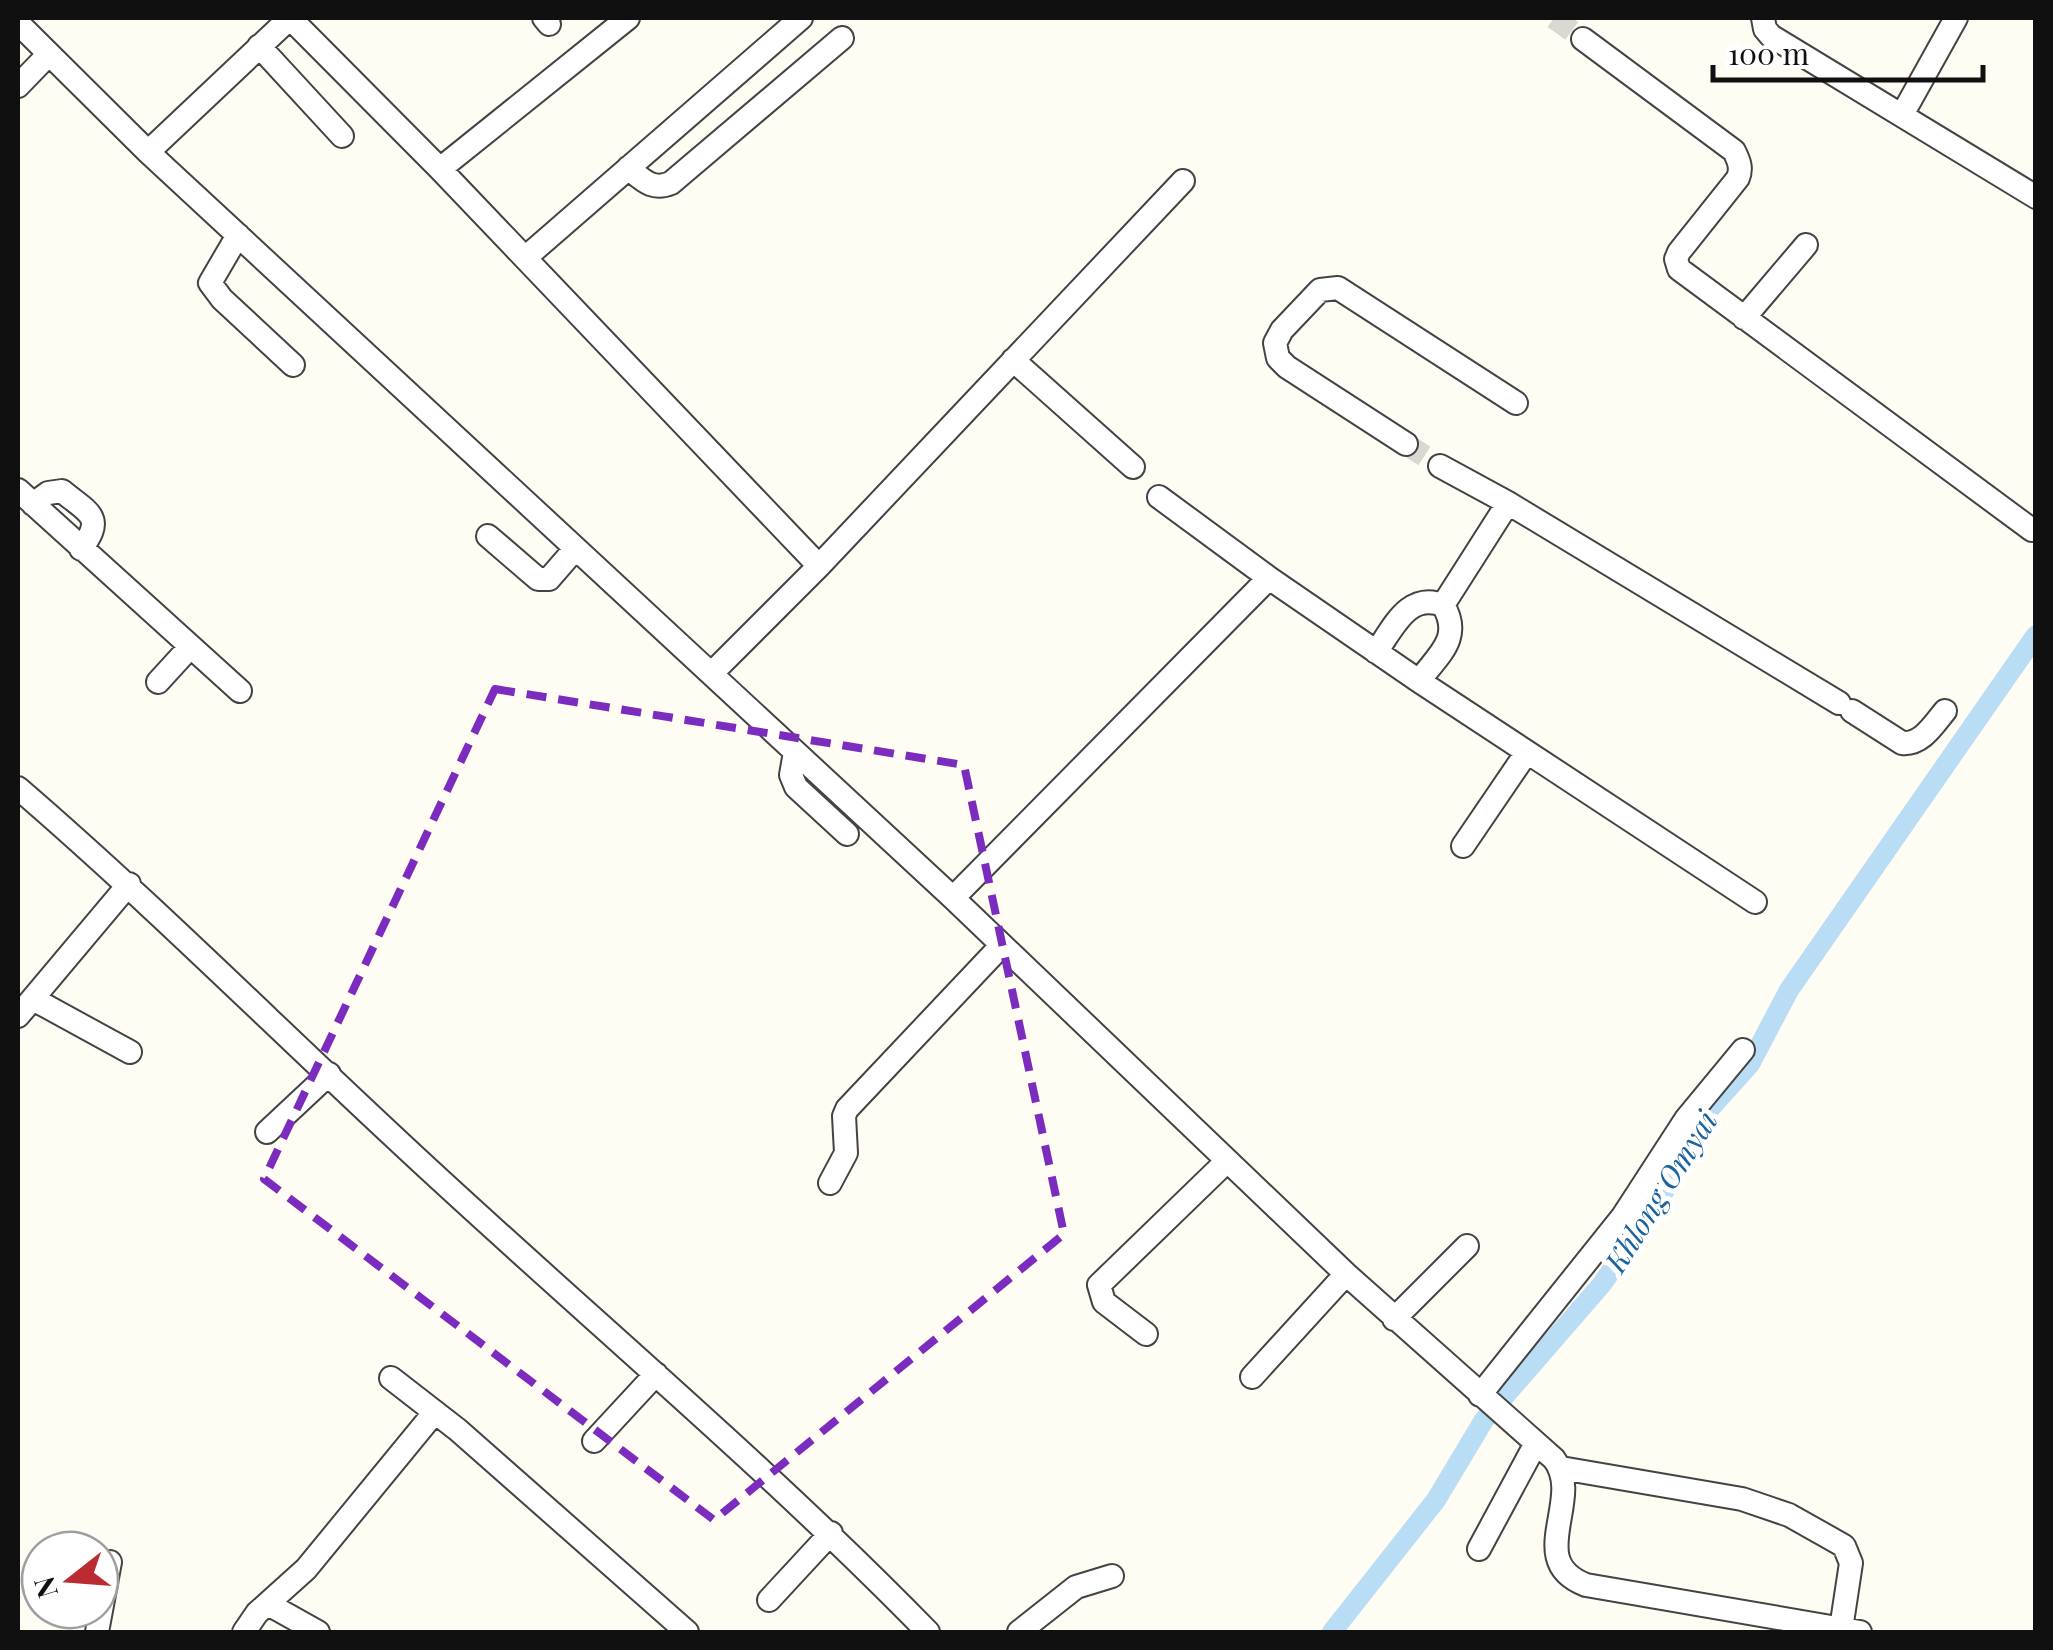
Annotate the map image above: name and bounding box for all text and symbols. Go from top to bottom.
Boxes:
scale bar [1713,20,1983,82]
text: 100 m [1728,33,1810,73]
water label: Khlong Omyai [1594,1102,1726,1280]
north arrow [20,1530,120,1630]
text: N [24,1573,65,1603]

